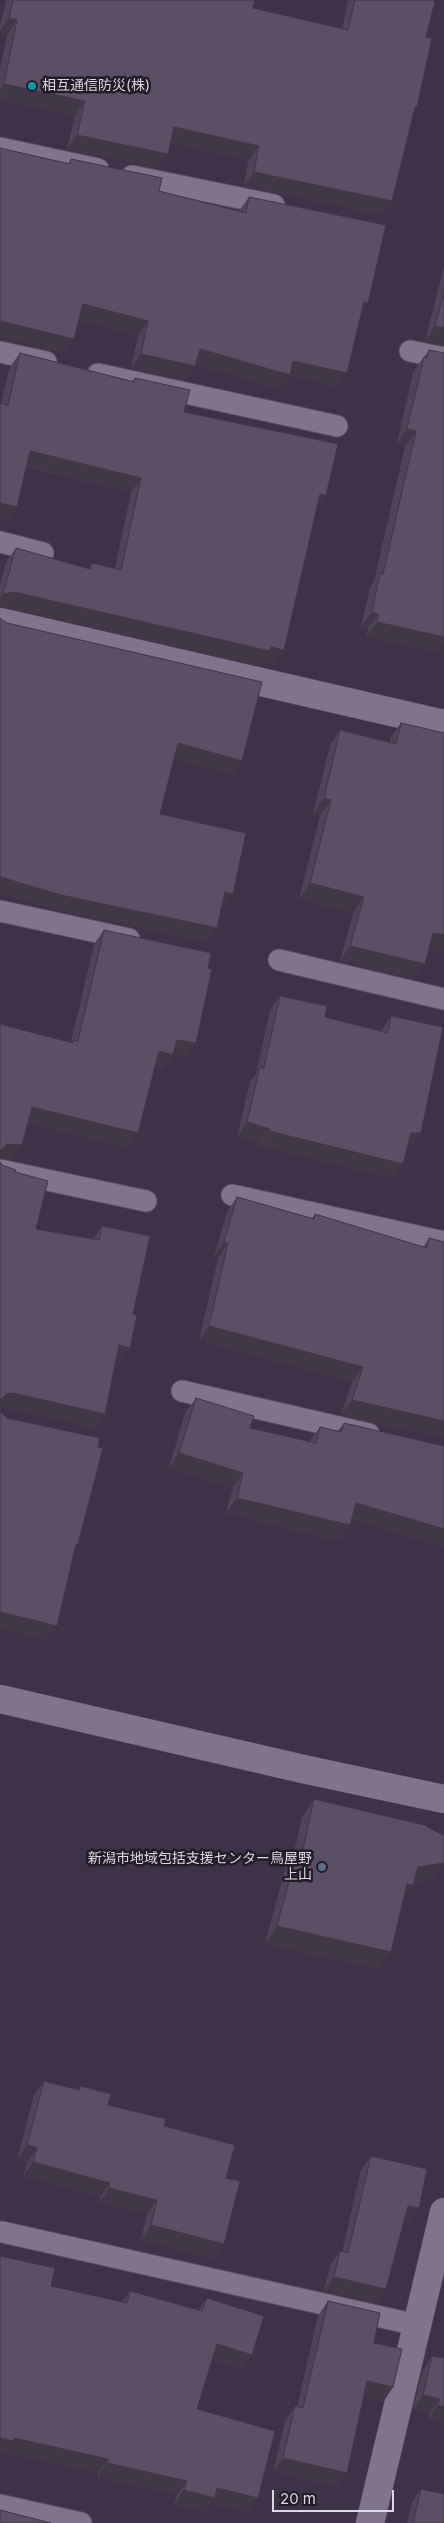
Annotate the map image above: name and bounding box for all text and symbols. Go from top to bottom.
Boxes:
place label: 相互通信防災(株) [42,78,150,94]
marker: 相互通信防災(株) [26,80,38,92]
place label: 新潟市地域包括支援センター鳥屋野 上山 [88,1851,312,1884]
marker: 新潟市地域包括支援センター鳥屋野 上山 [316,1861,328,1873]
scale bar [274,2480,396,2512]
text: 20 m [280,2489,316,2508]

